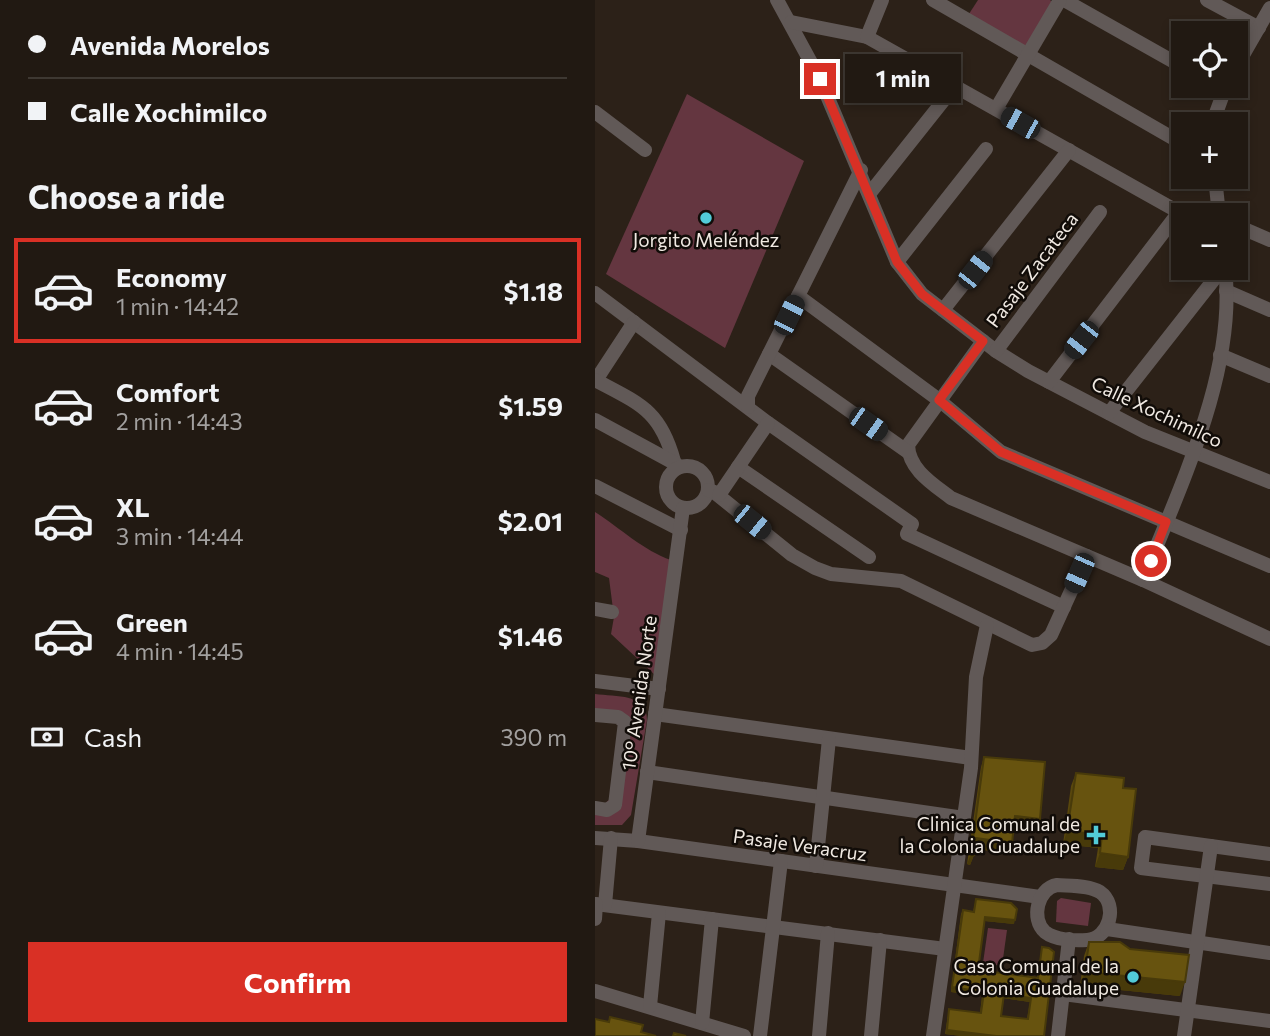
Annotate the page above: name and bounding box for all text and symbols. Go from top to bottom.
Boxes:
map controls [1171,21,1248,280]
button: locate [1171,21,1248,98]
text: Avenida Morelos [70,29,270,60]
callout: 1 min [845,55,960,104]
route end [804,63,836,95]
text: 1 min [876,64,930,92]
text: Calle Xochimilco [70,96,267,127]
car [997,104,1044,142]
button: + [1171,112,1248,189]
text: Choose a ride [28,176,225,216]
button: − [1171,203,1248,280]
street label: Pasaje Zacateca [981,208,1082,332]
marker: Jorgito Meléndez [698,210,714,226]
place label: Jorgito Meléndez [633,228,779,251]
car [954,247,997,293]
icon: car [32,259,95,322]
text: Economy [116,261,227,292]
text: $1.18 [503,275,563,306]
text: 1 min · 14:42 [116,292,239,320]
car [771,292,808,338]
car [1060,317,1103,363]
street label: Calle Xochimilco [1088,371,1226,452]
icon: car [32,374,95,437]
text: Comfort [116,376,219,407]
text: $1.59 [498,390,563,421]
car [845,403,892,445]
text: 2 min · 14:43 [116,407,243,435]
icon: car [32,489,95,552]
text: XL [116,491,150,522]
car [730,501,775,543]
text: $2.01 [498,505,563,536]
text: 3 min · 14:44 [116,522,244,550]
route start [1135,545,1167,577]
car [1061,550,1098,596]
icon: car [32,604,95,667]
text: Green [116,606,188,637]
street label: 10° Avenida Norte [616,614,661,772]
text: $1.46 [498,620,563,651]
text: 4 min · 14:45 [116,637,244,665]
icon: cash [28,718,66,756]
text: Cash [84,721,142,752]
text: 390 m [500,723,567,751]
place label: Clinica Comunal de la Colonia Guadalupe [900,812,1080,857]
street label: Pasaje Veracruz [732,824,869,865]
marker: Clinica Comunal de la Colonia Guadalupe [1086,825,1106,845]
button: Confirm [28,942,567,1022]
place label: Casa Comunal de la Colonia Guadalupe [954,954,1119,999]
marker: Casa Comunal de la Colonia Guadalupe [1125,969,1141,985]

